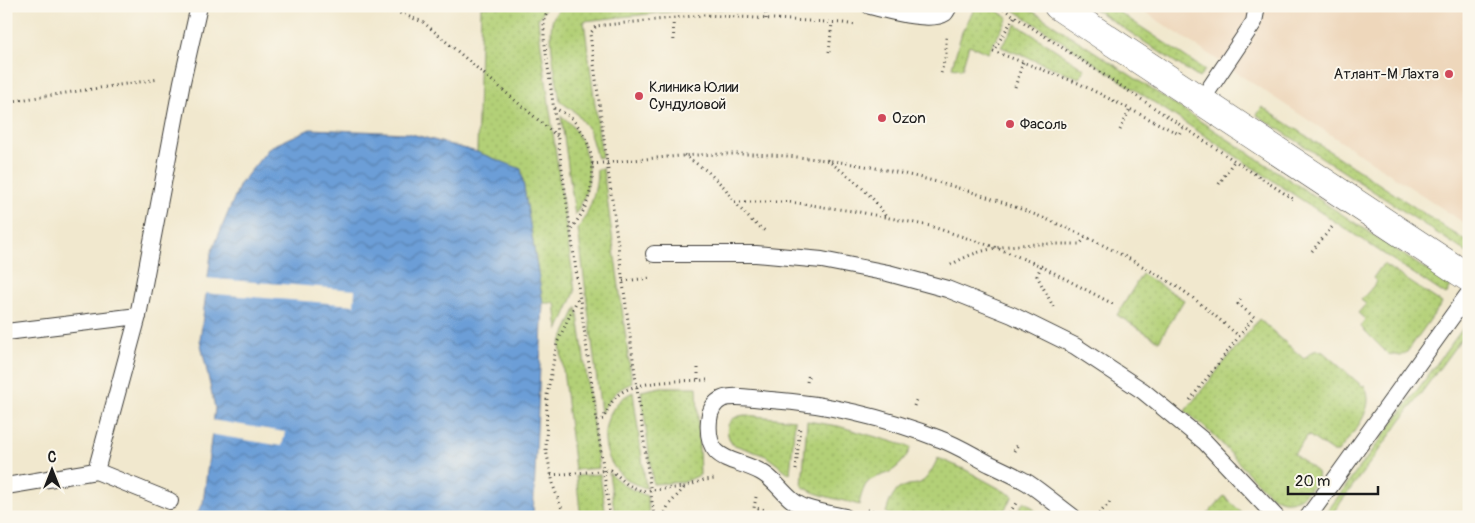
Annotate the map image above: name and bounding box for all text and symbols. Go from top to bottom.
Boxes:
place label: Атлант-М Лахта [1333,65,1439,84]
marker: Атлант-М Лахта [1443,68,1455,80]
place label: Клиника Юлии Сундуловой [649,78,739,114]
marker: Клиника Юлии Сундуловой [633,90,645,102]
place label: Ozon [892,109,926,128]
marker: Ozon [876,112,888,124]
place label: Фасоль [1020,115,1068,134]
marker: Фасоль [1004,118,1016,130]
north arrow [28,446,78,496]
text: С [48,449,57,466]
scale bar [1288,463,1378,495]
text: 20 m [1295,472,1330,491]

